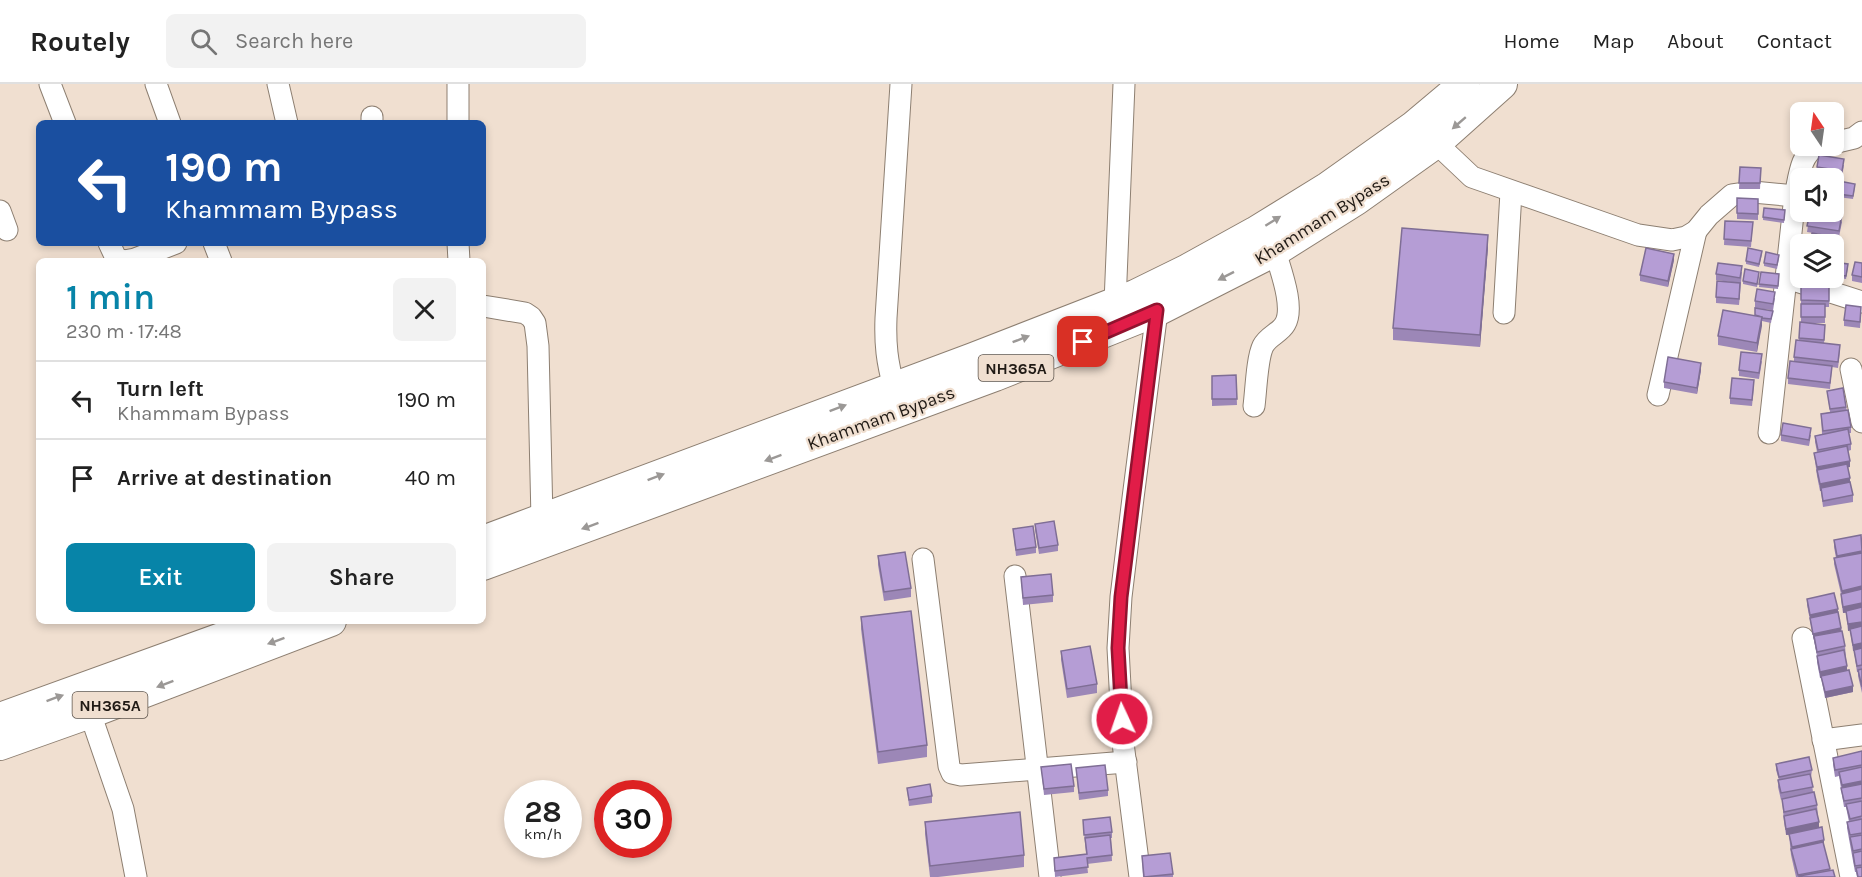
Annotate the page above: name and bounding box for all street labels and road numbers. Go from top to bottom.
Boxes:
street label: Khammam Bypass [1250,169,1394,269]
road number: NH365A [978,355,1054,381]
street label: Khammam Bypass [804,381,958,455]
road number: NH365A [72,692,148,718]

